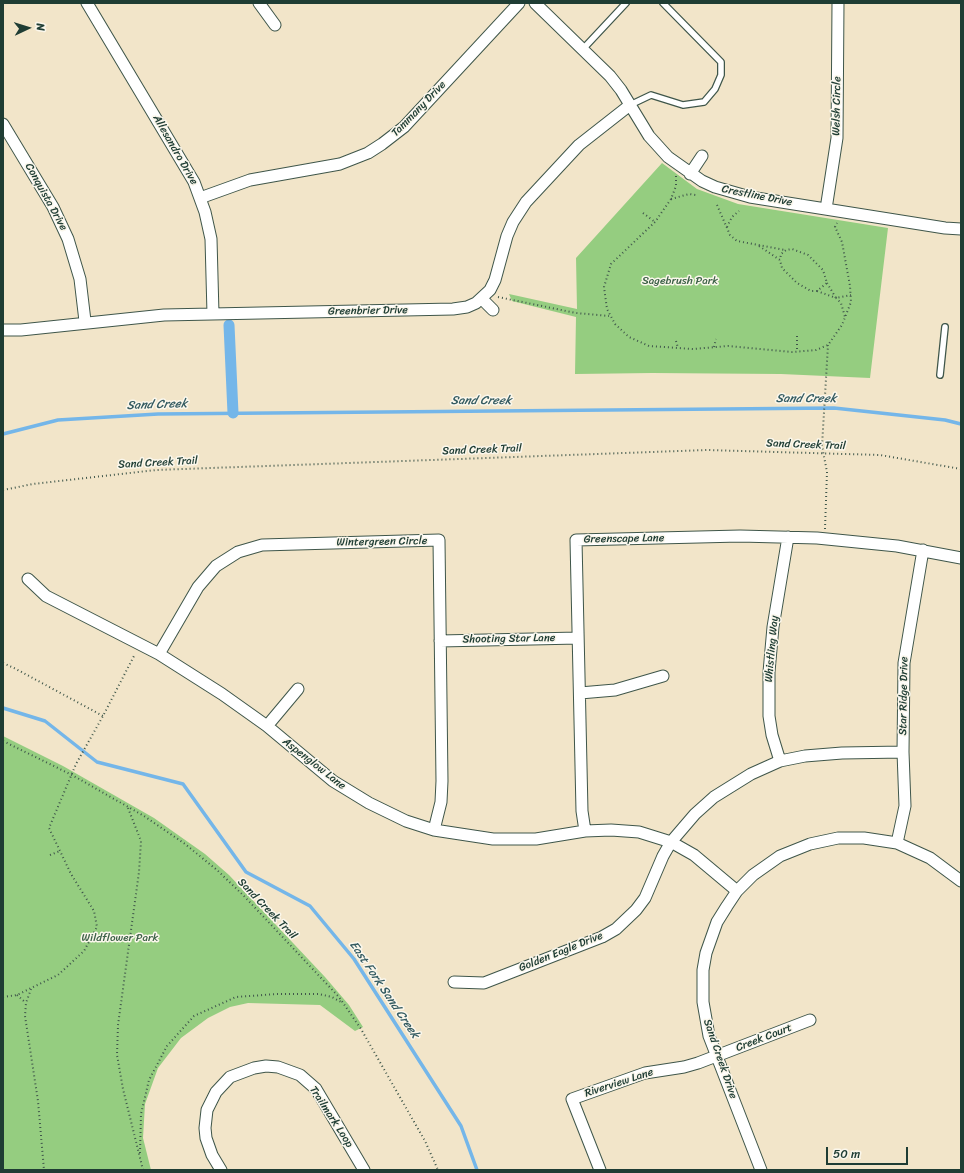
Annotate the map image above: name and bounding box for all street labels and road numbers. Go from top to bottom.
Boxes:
street label: Welsh Circle [830,76,844,136]
street label: Tammany Drive [389,78,449,140]
street label: Allesandro Drive [150,113,200,187]
street label: Conquista Drive [22,161,70,233]
street label: Crestline Drive [721,183,793,209]
street label: Greenbrier Drive [328,304,408,318]
street label: Sand Creek Trail [766,437,846,453]
street label: Sand Creek Trail [442,442,522,458]
street label: Sand Creek Trail [118,454,198,472]
street label: Greenscape Lane [584,532,664,546]
street label: Wintergreen Circle [336,535,428,549]
street label: Whistling Way [763,615,781,683]
street label: Shooting Star Lane [462,632,556,646]
street label: Star Ridge Drive [897,656,911,736]
street label: Aspenglow Lane [280,735,348,793]
street label: Sand Creek Trail [235,876,299,942]
street label: Golden Eagle Drive [517,929,605,975]
street label: Sand Creek Drive [700,1017,740,1101]
street label: Creek Court [734,1021,794,1055]
street label: Riverview Lane [583,1066,655,1100]
street label: Trailmark Loop [306,1084,356,1150]

